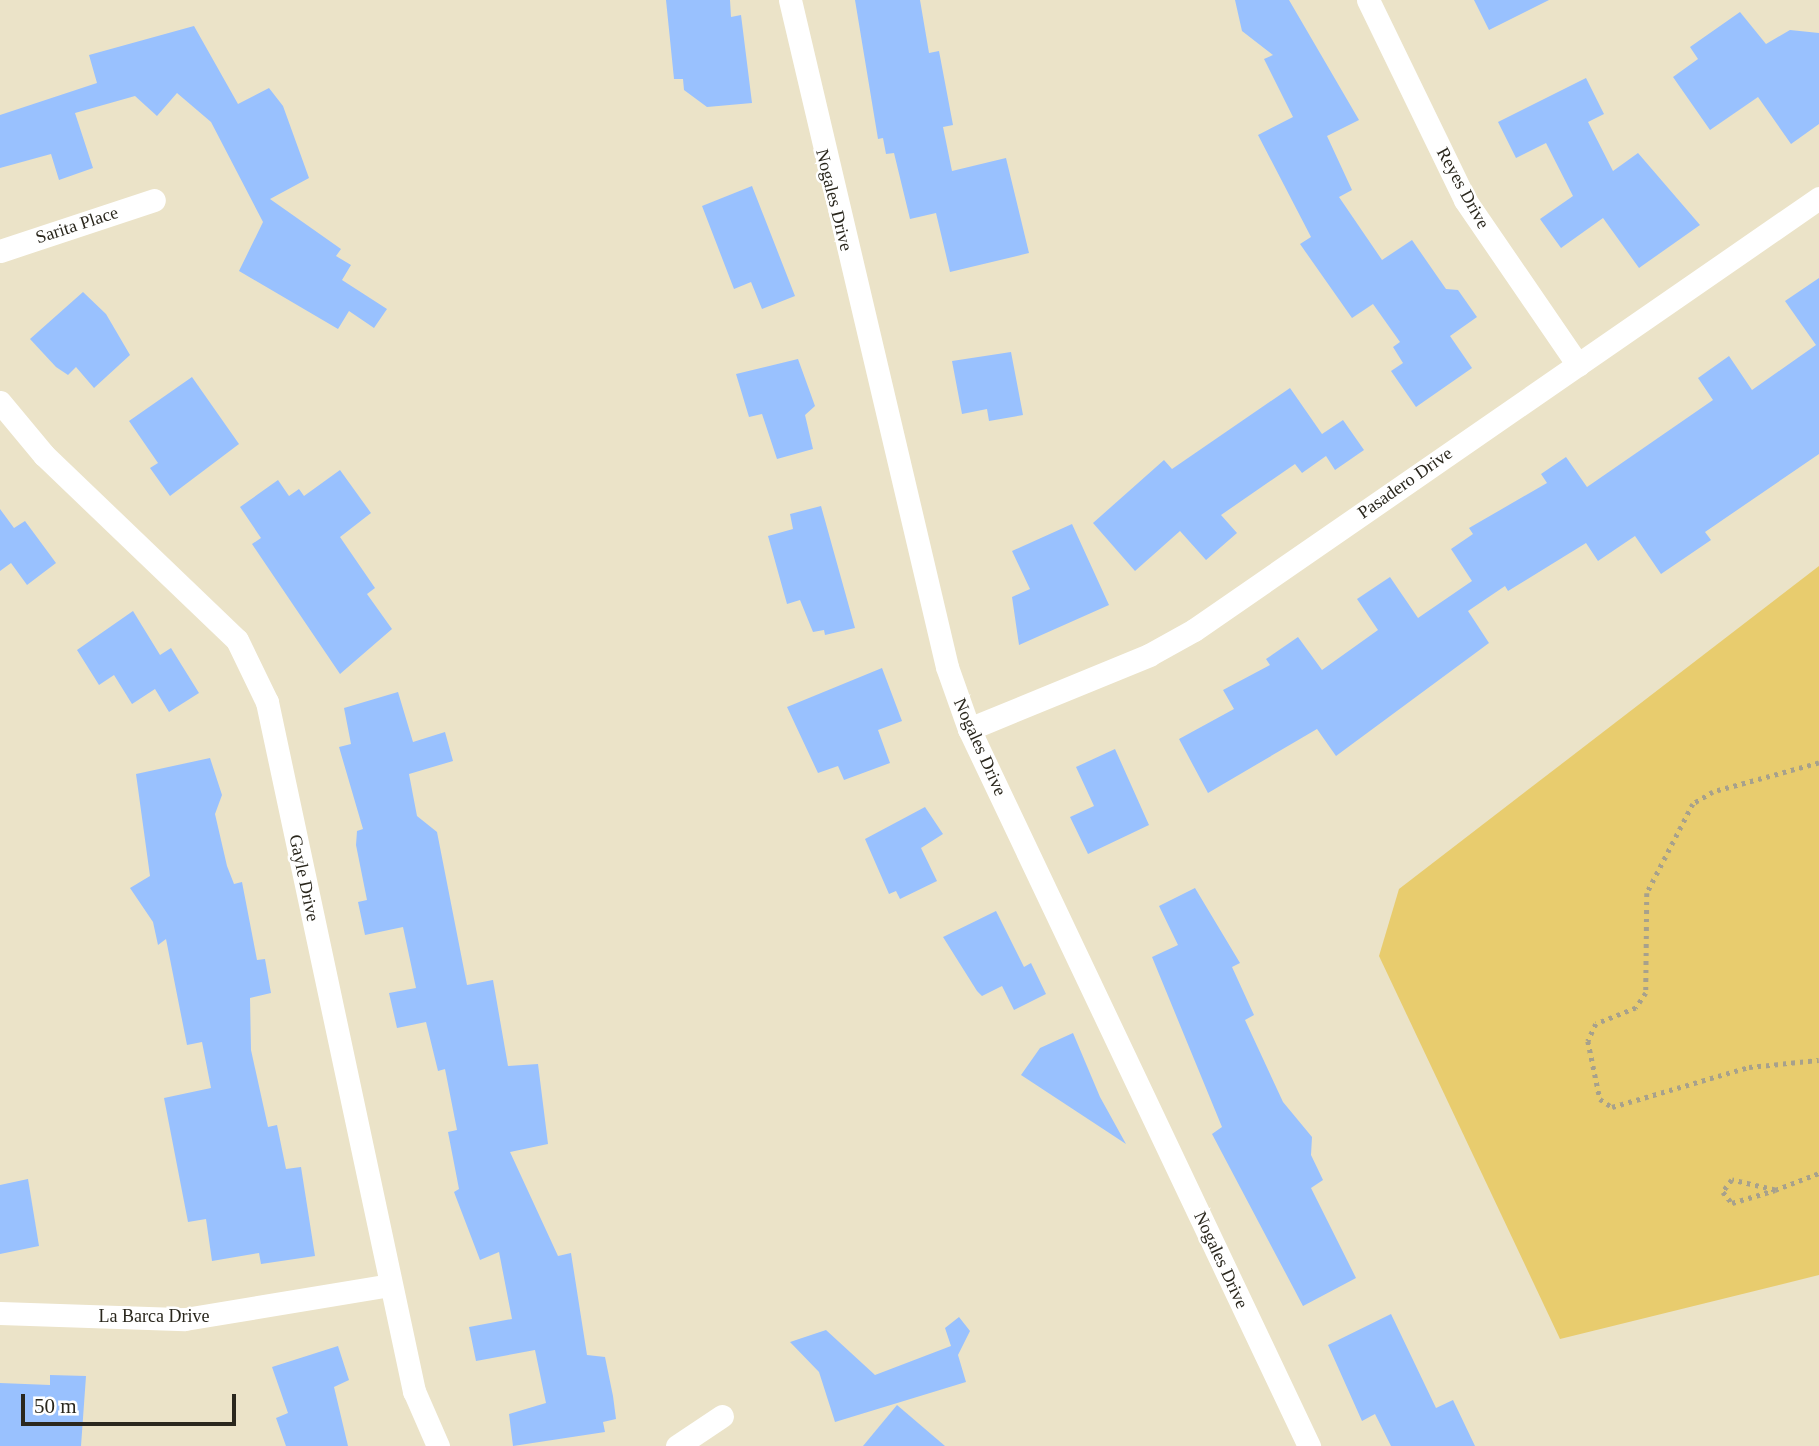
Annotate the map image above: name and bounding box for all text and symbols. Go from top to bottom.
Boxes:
street label: Reyes Drive [1432,144,1494,232]
street label: Nogales Drive [811,147,857,253]
street label: Sarita Place [33,202,121,248]
street label: Pasadero Drive [1354,442,1456,524]
street label: Nogales Drive [949,695,1011,799]
street label: Gayle Drive [284,832,324,924]
street label: Nogales Drive [1189,1208,1253,1312]
street label: La Barca Drive [99,1305,209,1327]
scale bar [24,1380,240,1424]
text: 50 m [34,1394,77,1418]

